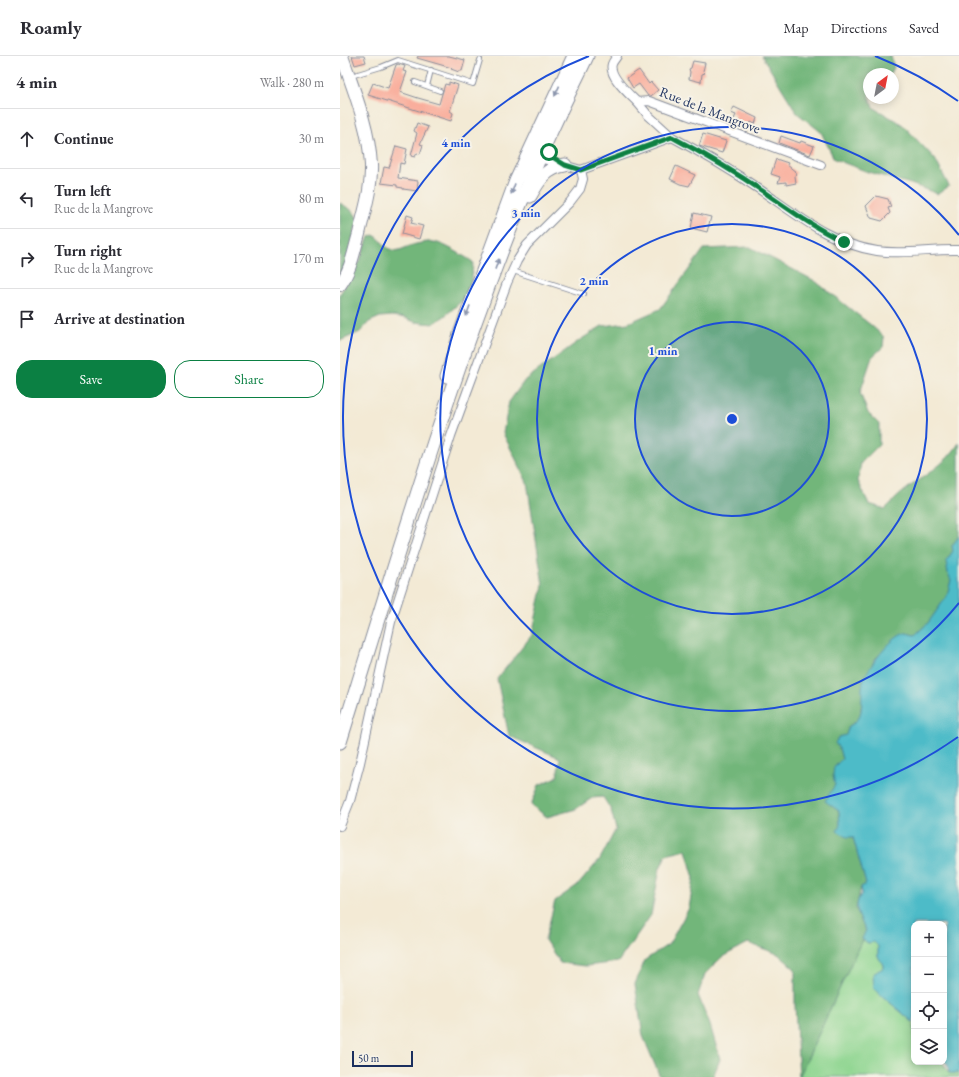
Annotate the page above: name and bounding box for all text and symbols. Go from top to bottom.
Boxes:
text: Roamly [20,15,82,40]
text: Map [783,19,809,37]
text: Directions [831,19,887,37]
text: Saved [909,19,939,37]
north arrow [863,68,899,104]
text: 4 min [16,71,57,93]
text: Walk · 280 m [260,74,324,91]
street label: Rue de la Mangrove [657,82,764,138]
one-way arrow [554,85,560,97]
icon: ahead [16,128,38,150]
text: Continue [54,129,114,148]
text: 30 m [299,130,324,147]
text: 4 min [441,135,471,151]
route start [540,143,558,161]
text: Turn left [54,181,111,200]
one-way arrow [510,184,516,196]
icon: left [16,188,38,210]
text: 80 m [299,190,324,207]
text: Rue de la Mangrove [54,200,153,217]
text: 3 min [511,205,541,221]
route end [835,233,853,251]
text: Turn right [54,241,122,260]
icon: right [16,248,38,270]
text: 170 m [293,250,324,267]
one-way arrow [494,258,500,270]
text: Rue de la Mangrove [54,260,153,277]
text: 2 min [579,273,609,289]
one-way arrow [465,306,471,318]
icon: arrive [16,308,38,330]
text: Arrive at destination [54,309,185,328]
text: 1 min [648,343,678,359]
button: Save [16,360,166,398]
button: Share [174,360,324,398]
centre of rings [725,412,739,426]
map controls [911,921,947,1065]
button: + [911,921,947,957]
button: − [911,957,947,993]
button: locate [911,993,947,1029]
button: layers [911,1029,947,1065]
scale bar [352,1049,413,1068]
text: 50 m [358,1051,379,1065]

